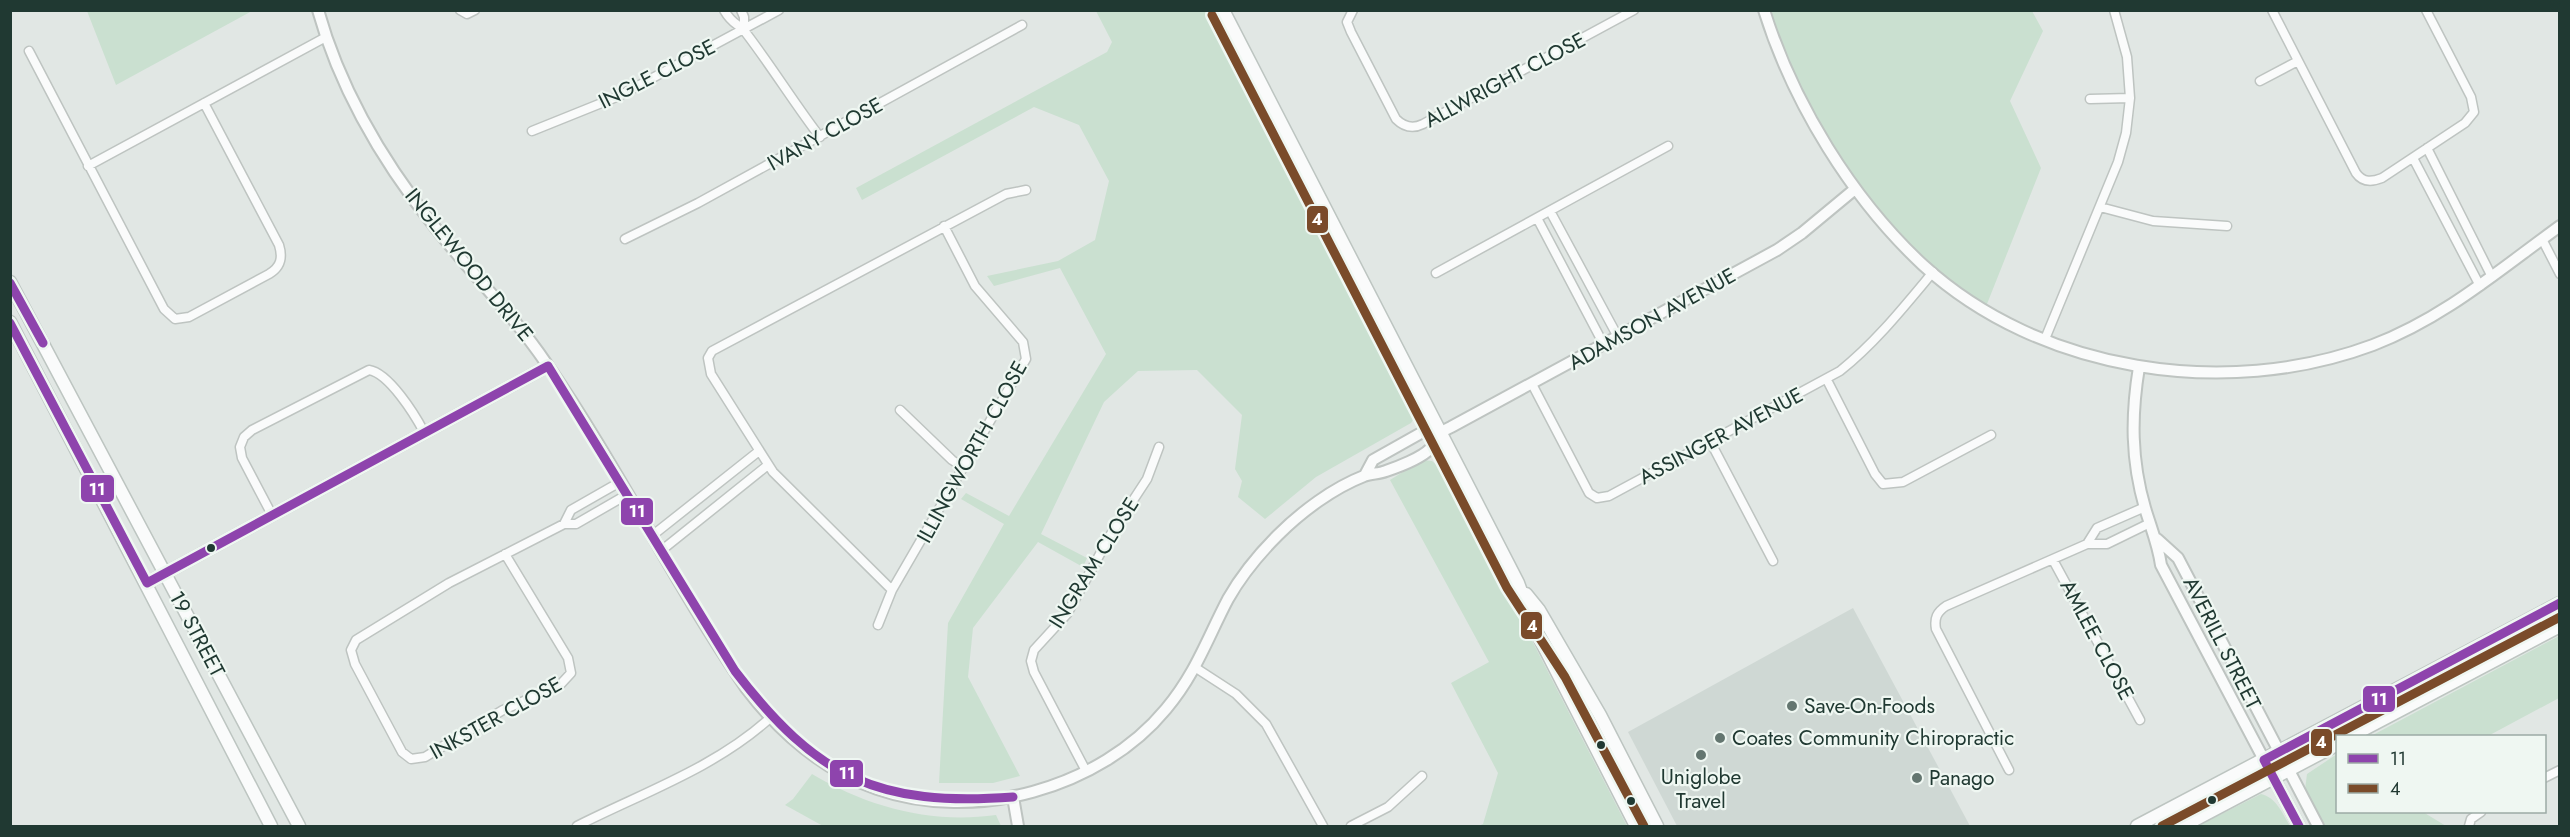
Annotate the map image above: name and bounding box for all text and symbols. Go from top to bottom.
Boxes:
street label: ALLWRIGHT CLOSE [1419,25,1591,135]
street label: INGLE CLOSE [593,32,721,116]
street label: IVANY CLOSE [762,90,888,178]
street label: INGLEWOOD DRIVE [398,182,540,348]
line badge: 4 [1306,205,1329,234]
text: 4 [1311,208,1323,231]
street label: ADAMSON AVENUE [1563,261,1741,377]
street label: ILLINGWORTH CLOSE [909,356,1035,548]
street label: ASSINGER AVENUE [1633,380,1809,492]
line badge: 11 [80,474,115,503]
text: 11 [89,478,105,501]
street label: INGRAM CLOSE [1042,492,1146,634]
line badge: 11 [620,497,654,526]
text: 11 [629,500,645,523]
unlabelled marker [205,542,217,554]
street label: AVERILL STREET [2176,572,2268,715]
street label: AMLEE CLOSE [2053,574,2141,706]
street label: 19 STREET [162,586,232,683]
line badge: 4 [1520,611,1543,640]
text: 4 [1526,615,1538,638]
street label: INKSTER CLOSE [424,669,568,767]
line badge: 11 [2362,685,2396,713]
text: 11 [2371,688,2387,711]
place label: Save-On-Foods [1804,691,1935,721]
marker: Save-On-Foods [1785,699,1799,713]
place label: Coates Community Chiropractic [1732,723,2014,753]
line badge: 4 [2310,728,2333,757]
marker: Coates Community Chiropractic [1713,731,1727,745]
text: 4 [2315,731,2327,754]
legend [2336,735,2546,813]
unlabelled marker [1595,739,1607,751]
text: 11 [2390,746,2406,772]
marker: Uniglobe Travel [1694,748,1708,762]
line badge: 11 [829,759,864,788]
text: 11 [839,762,855,785]
place label: Uniglobe Travel [1661,762,1742,816]
place label: Panago [1929,763,1995,793]
marker: Panago [1910,771,1924,785]
text: 4 [2390,776,2401,802]
unlabelled marker [2206,794,2218,806]
unlabelled marker [1625,795,1637,807]

